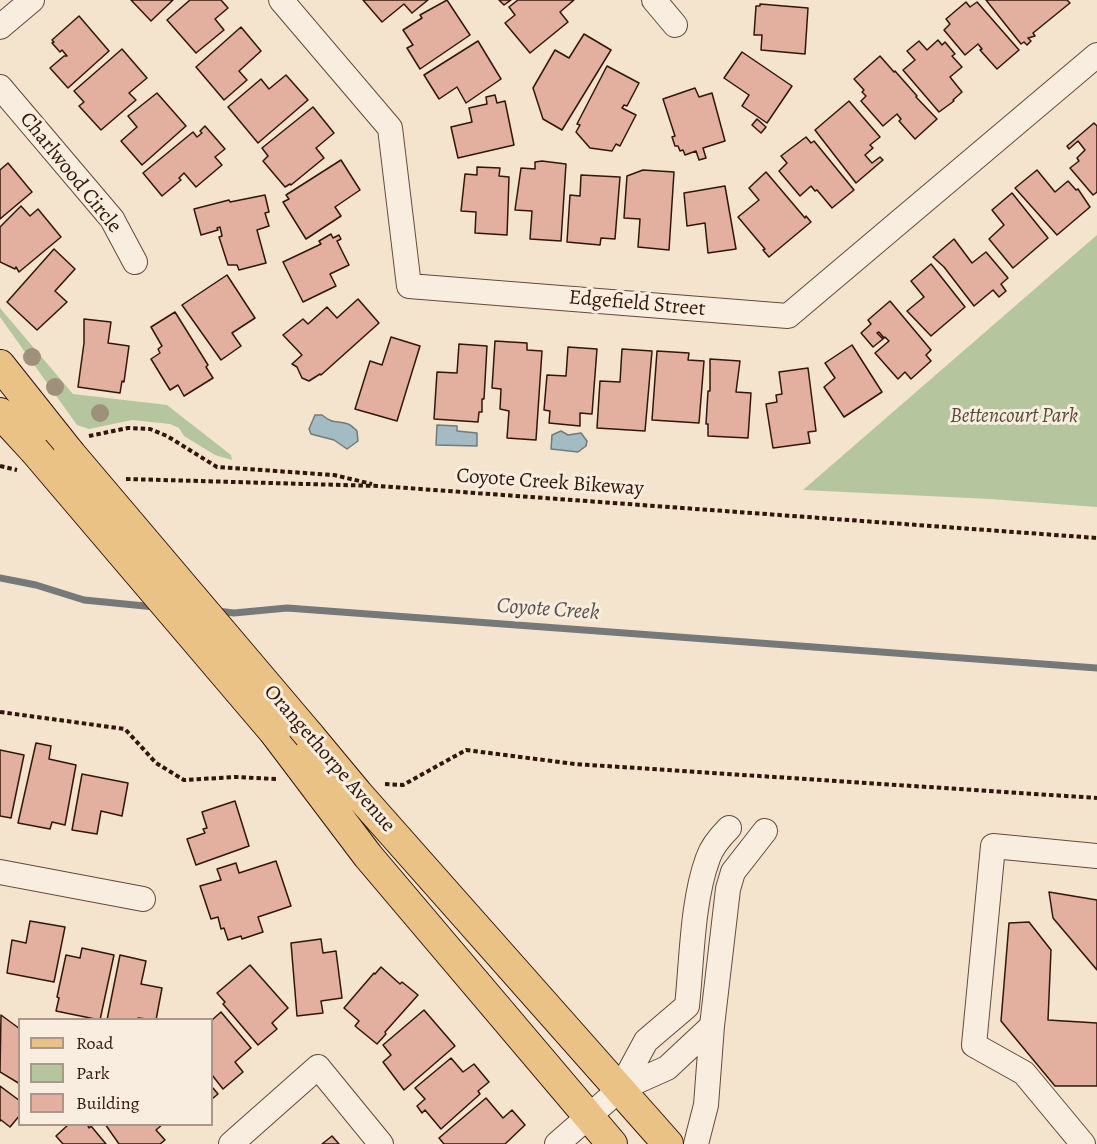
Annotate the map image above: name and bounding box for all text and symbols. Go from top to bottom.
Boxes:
street label: Charlwood Circle [14,108,126,238]
street label: Edgefield Street [568,285,706,323]
park label: Bettencourt Park [950,404,1078,430]
street label: Coyote Creek Bikeway [456,464,644,502]
water label: Coyote Creek [496,593,600,627]
street label: Orangethorpe Avenue [258,680,400,838]
legend [18,1018,213,1126]
text: Road [76,1031,113,1055]
text: Park [76,1061,110,1085]
text: Building [76,1091,140,1115]

